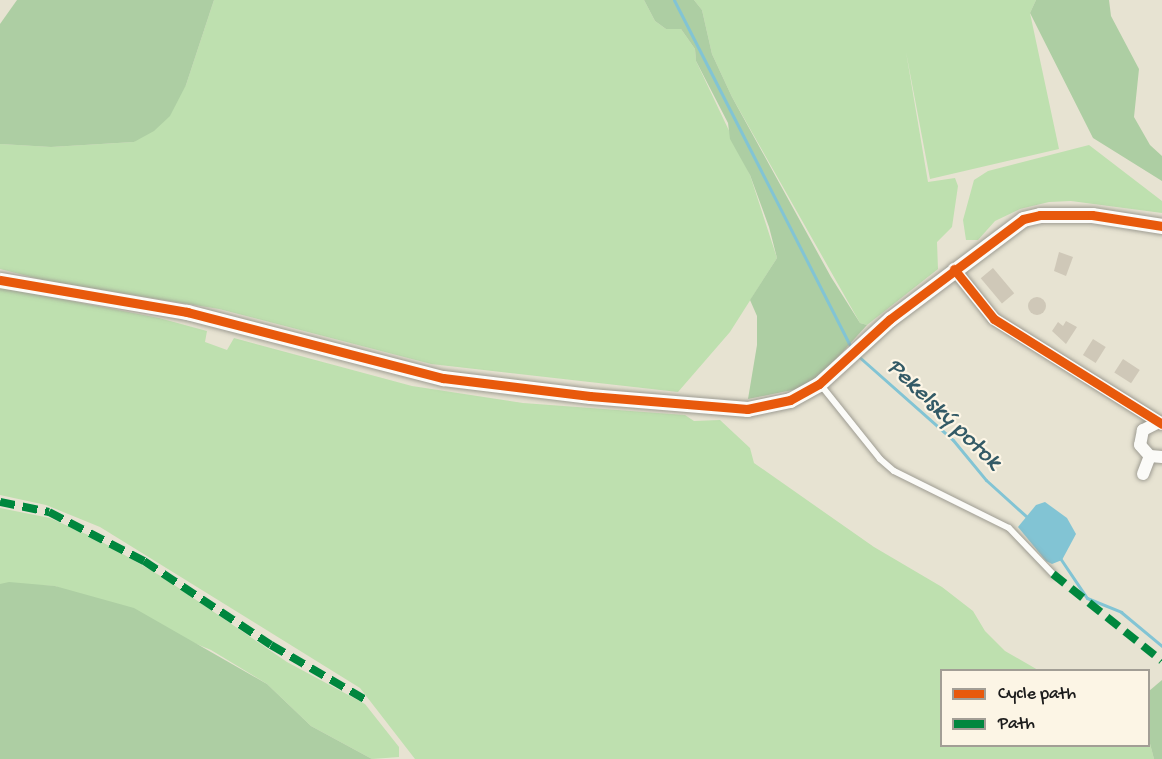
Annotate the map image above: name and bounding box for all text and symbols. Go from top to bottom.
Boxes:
water label: Pekelský potok [880,353,1006,477]
legend [940,669,1150,747]
text: Cycle path [998,684,1076,705]
text: Path [998,714,1035,735]

